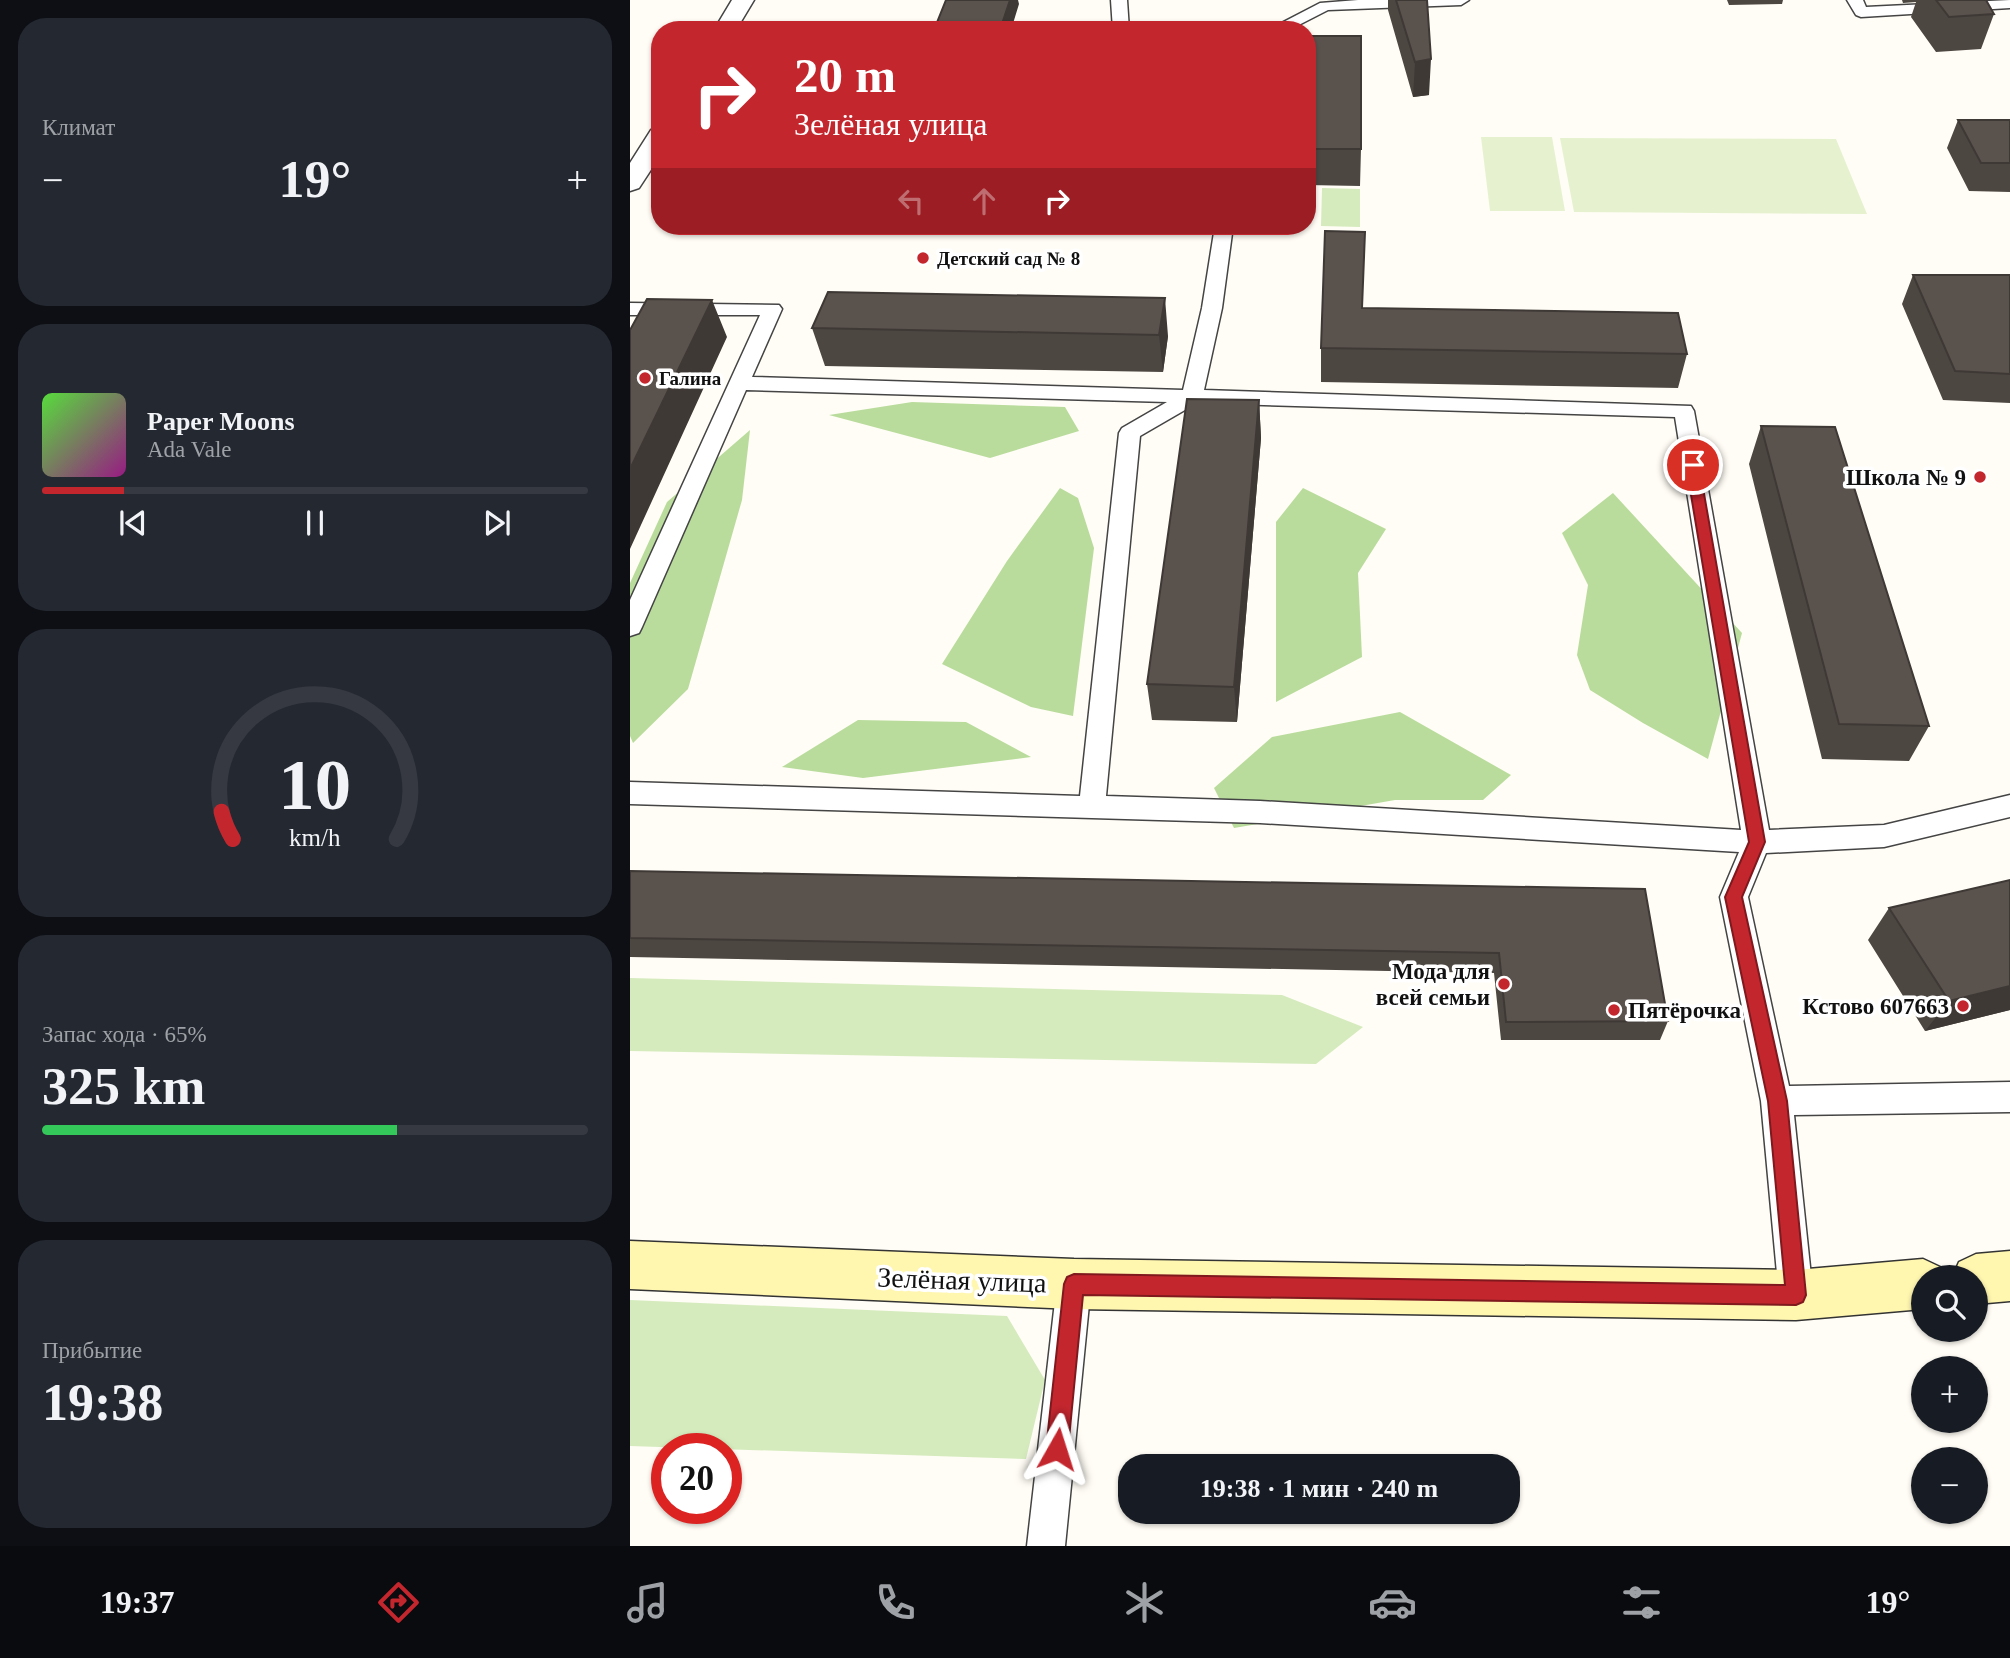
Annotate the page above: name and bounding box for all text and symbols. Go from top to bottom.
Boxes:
text: 20 m [794,48,896,103]
icon: right [679,49,770,140]
text: Зелёная улица [794,106,987,142]
text: Климат [42,115,115,140]
text: 19° [279,151,351,208]
text: − [42,159,63,201]
text: + [567,159,588,201]
icon: left [892,182,930,220]
icon: ahead [965,182,1003,220]
icon: right [1038,182,1076,220]
place label: Детский сад № 8 [937,248,1080,269]
marker: Детский сад № 8 [915,250,931,266]
place label: Галина [659,368,722,389]
marker: Галина [637,370,653,386]
text: Paper Moons [147,407,295,436]
pin [1663,435,1723,495]
text: Ada Vale [147,437,232,462]
icon: arrive [1674,446,1712,484]
place label: Школа № 9 [1846,465,1966,490]
marker: Школа № 9 [1972,469,1988,485]
icon: previous [114,504,152,542]
icon: pause [296,504,334,542]
icon: next [478,504,516,542]
text: 10 [279,744,351,825]
text: km/h [289,824,341,851]
place label: Мода для всей семьи [1376,959,1490,1010]
marker: Мода для всей семьи [1496,976,1512,992]
place label: Кстово 607663 [1802,994,1949,1019]
place label: Пятёрочка [1628,998,1741,1023]
marker: Кстово 607663 [1955,998,1971,1014]
marker: Пятёрочка [1606,1002,1622,1018]
text: Запас хода · 65% [42,1022,207,1047]
text: 325 km [42,1058,205,1115]
street label: Зелёная улица [877,1262,1048,1298]
map controls [1911,1265,1988,1524]
button: search [1911,1265,1988,1342]
text: Прибытие [42,1338,142,1363]
button: + [1911,1356,1988,1433]
text: 19:38 [42,1374,163,1431]
position arrow [1020,1412,1094,1486]
speed limit sign: 20 [651,1433,742,1524]
button: − [1911,1447,1988,1524]
text: 19:38 · 1 мин · 240 m [1200,1474,1438,1503]
icon: directions [374,1578,423,1627]
icon: music [623,1578,672,1627]
icon: phone [871,1578,920,1627]
icon: climate [1120,1578,1169,1627]
icon: car [1368,1578,1417,1627]
icon: filters [1617,1578,1666,1627]
text: 19:37 [100,1584,174,1620]
text: 19° [1865,1584,1910,1620]

